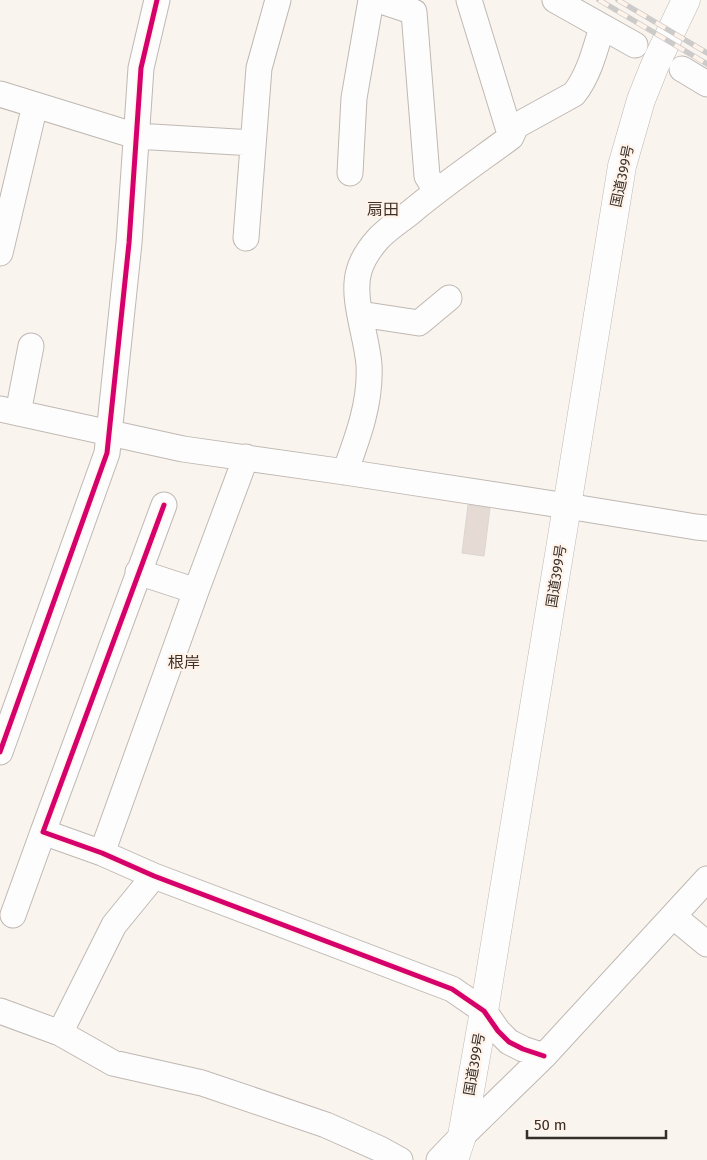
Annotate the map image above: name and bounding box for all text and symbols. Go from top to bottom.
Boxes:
street label: 国道399号 [608,143,637,209]
district label: 扇田 [367,200,399,219]
street label: 国道399号 [543,543,570,609]
district label: 根岸 [168,653,200,672]
street label: 国道399号 [461,1031,488,1097]
scale bar [527,1108,666,1140]
text: 50 m [534,1116,567,1134]

